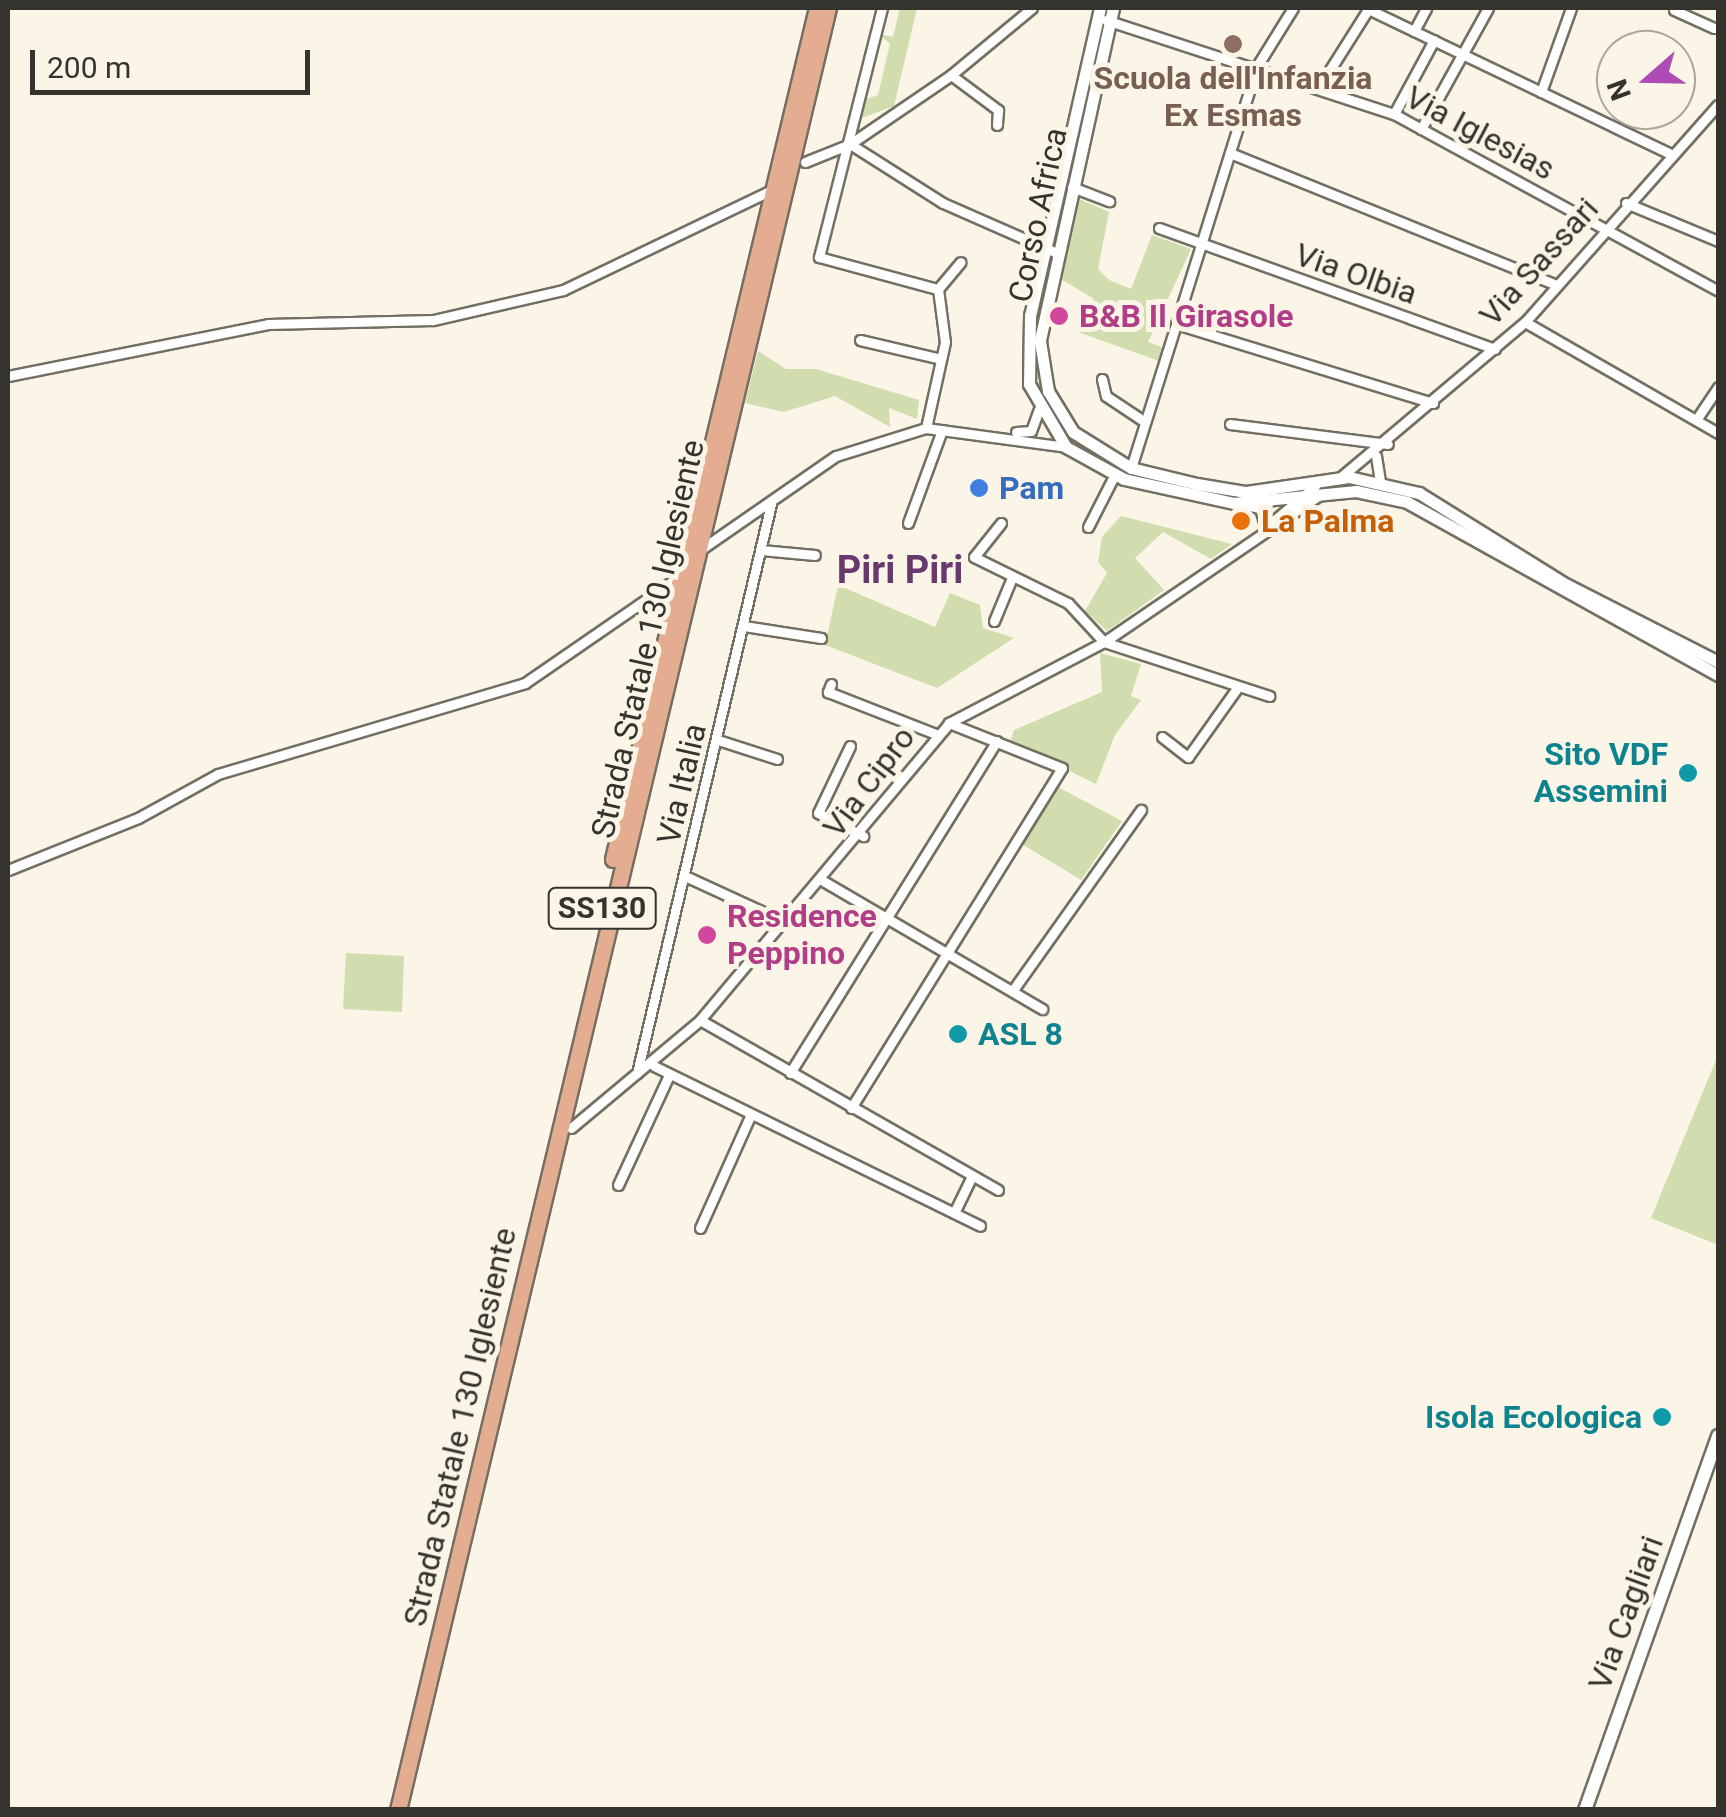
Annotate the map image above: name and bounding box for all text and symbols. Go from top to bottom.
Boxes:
scale bar [35,30,315,92]
north arrow [1596,30,1696,130]
marker: Scuola dell'Infanzia Ex Esmas [1222,33,1244,55]
text: 200 m [47,50,131,85]
place label: Scuola dell'Infanzia Ex Esmas [1094,60,1372,135]
text: N [1600,75,1638,105]
street label: Via Iglesias [1399,78,1561,188]
street label: Corso Africa [1001,124,1075,306]
street label: Via Sassari [1472,190,1606,334]
street label: Via Olbia [1290,235,1422,313]
place label: B&B Il Girasole [1079,297,1293,335]
marker: B&B Il Girasole [1048,305,1070,327]
street label: Strada Statale 130 Iglesiente [583,436,713,842]
place label: Pam [999,469,1064,507]
marker: Pam [968,477,990,499]
place label: La Palma [1261,502,1394,540]
marker: La Palma [1230,510,1252,532]
district label: Piri Piri [837,548,963,594]
street label: Via Cipro [815,719,923,845]
street label: Via Italia [649,720,715,848]
place label: Sito VDF Assemini [1534,736,1668,811]
marker: Sito VDF Assemini [1677,762,1699,784]
road number: SS130 [547,883,657,933]
place label: Residence Peppino [727,898,877,973]
marker: Residence Peppino [696,924,718,946]
place label: ASL 8 [978,1015,1063,1053]
marker: ASL 8 [947,1023,969,1045]
street label: Strada Statale 130 Iglesiente [395,1224,525,1630]
place label: Isola Ecologica [1425,1398,1642,1436]
marker: Isola Ecologica [1651,1406,1673,1428]
street label: Via Cagliari [1580,1531,1672,1695]

